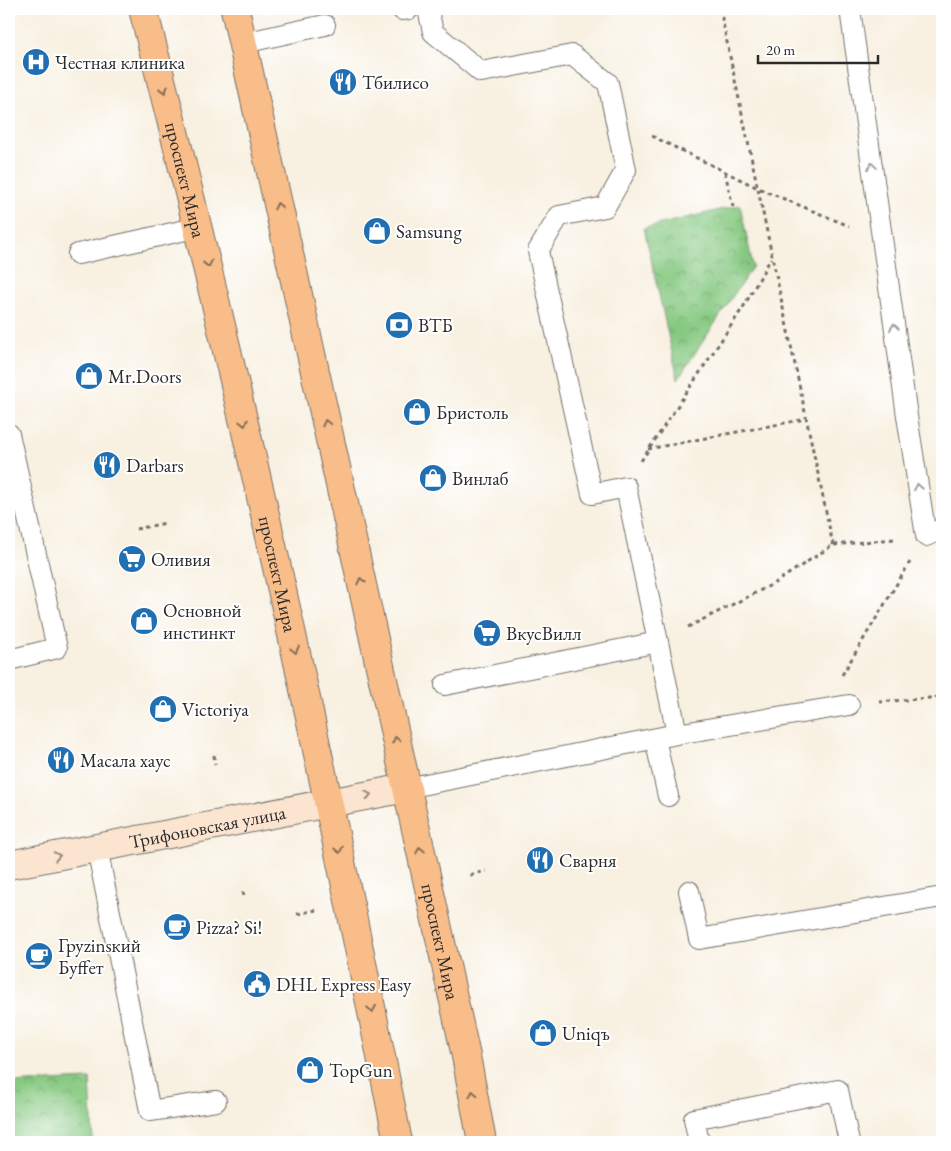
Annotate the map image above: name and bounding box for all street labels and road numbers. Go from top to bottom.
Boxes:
street label: проспект Мира [159,119,212,241]
street label: проспект Мира [253,514,303,635]
street label: Трифоновская улица [127,800,288,854]
street label: проспект Мира [415,881,465,1002]

